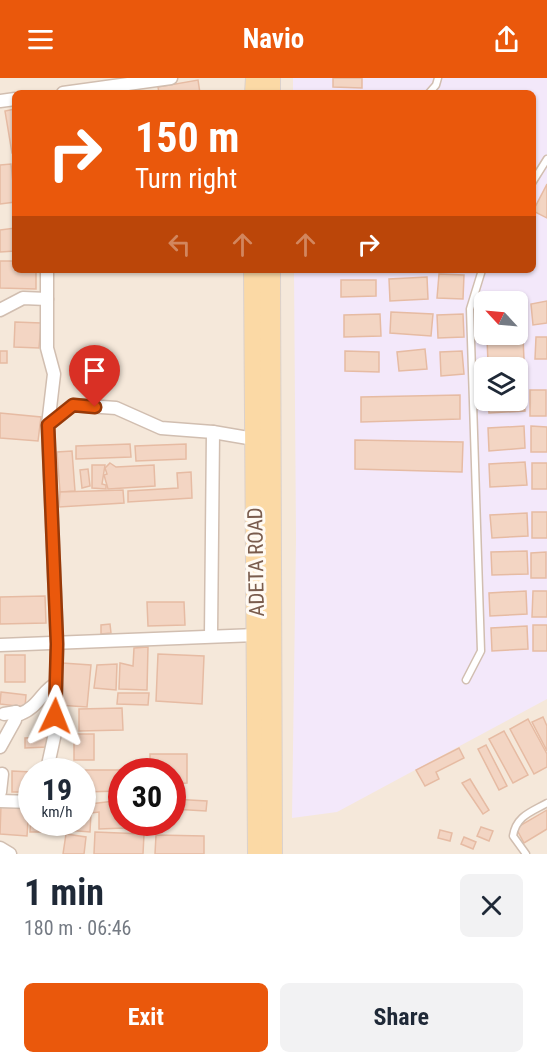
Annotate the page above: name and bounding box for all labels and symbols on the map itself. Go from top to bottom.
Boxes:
north arrow [474,291,528,345]
pin [69,345,120,407]
street label: ADETA ROAD [243,507,269,617]
position arrow [23,684,87,748]
speed limit sign: 30 [108,758,186,836]

